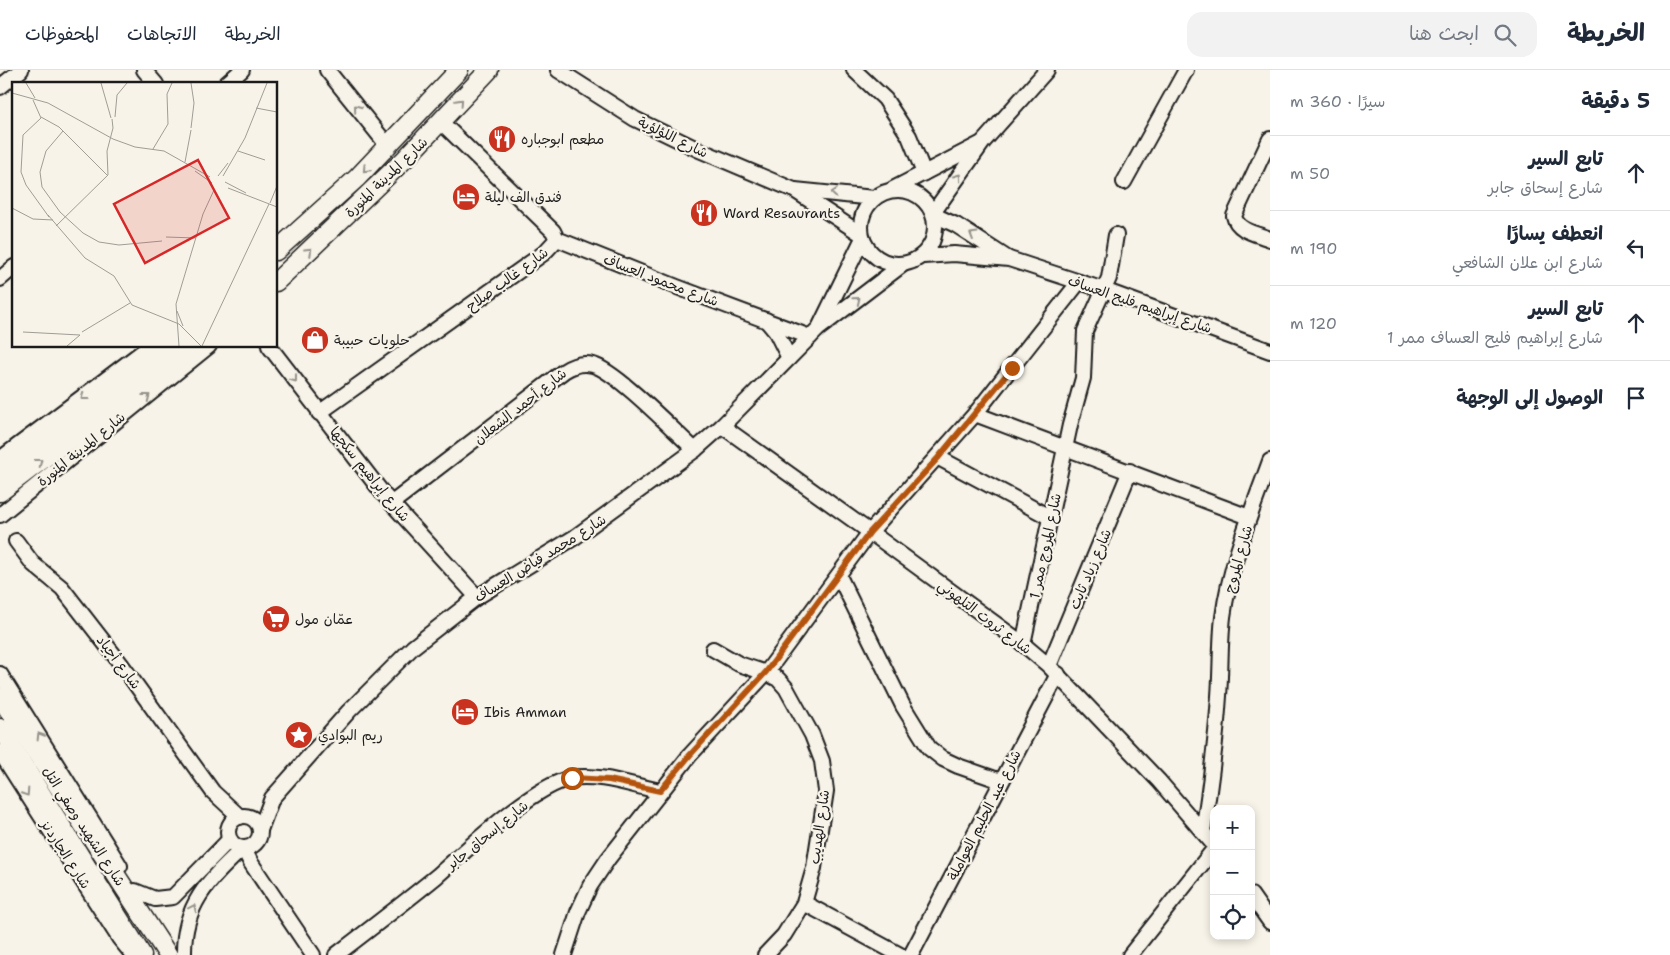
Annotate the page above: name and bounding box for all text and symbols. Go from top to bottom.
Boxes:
search box [1187,12,1537,57]
text: الخريطة [1567,17,1645,49]
text: ابحث هنا [1409,21,1479,46]
icon: search [1491,21,1519,49]
text: المحفوظات [25,22,99,46]
text: الاتجاهات [127,22,197,46]
text: الخريطة [225,22,281,46]
inset map [12,82,278,348]
text: 5 دقيقة [1581,87,1650,115]
text: سيرًا · 360 m [1290,91,1385,112]
one-way arrow [454,98,463,107]
one-way arrow [355,105,363,114]
street label: شارع اللؤلؤية [635,112,711,163]
restaurant icon: مطعم ابوجباره [487,124,517,154]
place label: مطعم ابوجباره [521,130,604,150]
street label: شارع المدينة المنورة [341,133,432,222]
text: تابع السير [1529,146,1603,171]
icon: ahead [1622,159,1650,187]
text: 50 m [1290,163,1330,184]
one-way arrow [363,164,372,173]
one-way arrow [952,173,961,183]
text: شارع إسحاق جابر [1488,177,1603,198]
hotel icon: فندق الف ليلة [451,182,481,212]
place label: فندق الف ليلة [485,188,562,206]
one-way arrow [830,188,838,199]
restaurant icon: Ward Resaurants [689,198,719,228]
place label: Ward Resaurants [723,204,840,222]
text: انعطف يسارًا [1507,221,1603,246]
one-way arrow [969,232,978,242]
icon: left [1622,234,1650,262]
text: 190 m [1290,238,1337,259]
street label: شارع غالب صلاح [462,243,552,316]
one-way arrow [303,248,312,257]
street label: شارع محمود العساف [601,250,721,311]
text: شارع ابن علان الشافعي [1452,252,1603,273]
street label: شارع إبراهيم فليح العساف [1065,271,1214,339]
text: تابع السير [1529,296,1603,321]
one-way arrow [851,297,860,305]
icon: ahead [1622,309,1650,337]
text: 120 m [1290,313,1337,334]
shop icon: حلويات حبيبة [300,325,330,355]
text: شارع إبراهيم فليح العساف ممر 1 [1387,327,1603,348]
place label: حلويات حبيبة [334,331,410,350]
route end [1001,357,1024,380]
street label: شارع أحمد الشعلان [470,364,571,449]
one-way arrow [289,373,297,382]
icon: arrive [1622,384,1650,412]
text: الوصول إلى الوجهة [1456,385,1603,410]
one-way arrow [80,391,90,400]
one-way arrow [141,394,150,402]
street label: شارع المدينة المنورة [33,408,129,491]
street label: شارع إبراهيم سكجها [324,423,414,527]
one-way arrow [33,460,42,468]
street label: شارع المروج ممر 1 [1025,491,1066,601]
street label: شارع محمد فياض العساف [471,510,610,607]
street label: شارع المروج [1220,523,1257,595]
street label: شارع زياد ثابت [1065,526,1116,612]
street label: شارع ثروت التلهوني [932,576,1035,661]
supermarket icon: عمّان مول [261,604,291,634]
place label: عمّان مول [295,610,354,628]
street label: شارع أجياد [92,631,145,693]
hotel icon: Ibis Amman [450,697,480,727]
place label: Ibis Amman [484,703,567,721]
place icon: ريم البوادي [284,720,314,750]
place label: ريم البوادي [318,726,383,746]
one-way arrow [36,733,46,742]
street label: شارع عبد الحليم العواملة [943,747,1027,884]
street label: شارع الشهيد وصفي التل [35,763,129,891]
route start [561,767,584,790]
one-way arrow [20,787,29,797]
street label: شارع الهديب [805,789,834,865]
street label: شارع إسحاق جابر [441,796,532,875]
map controls [1210,805,1255,940]
button: + [1210,805,1255,850]
street label: شارع الجاردنز [36,815,95,892]
button: − [1210,850,1255,895]
button: locate [1210,895,1255,940]
one-way arrow [186,904,197,913]

